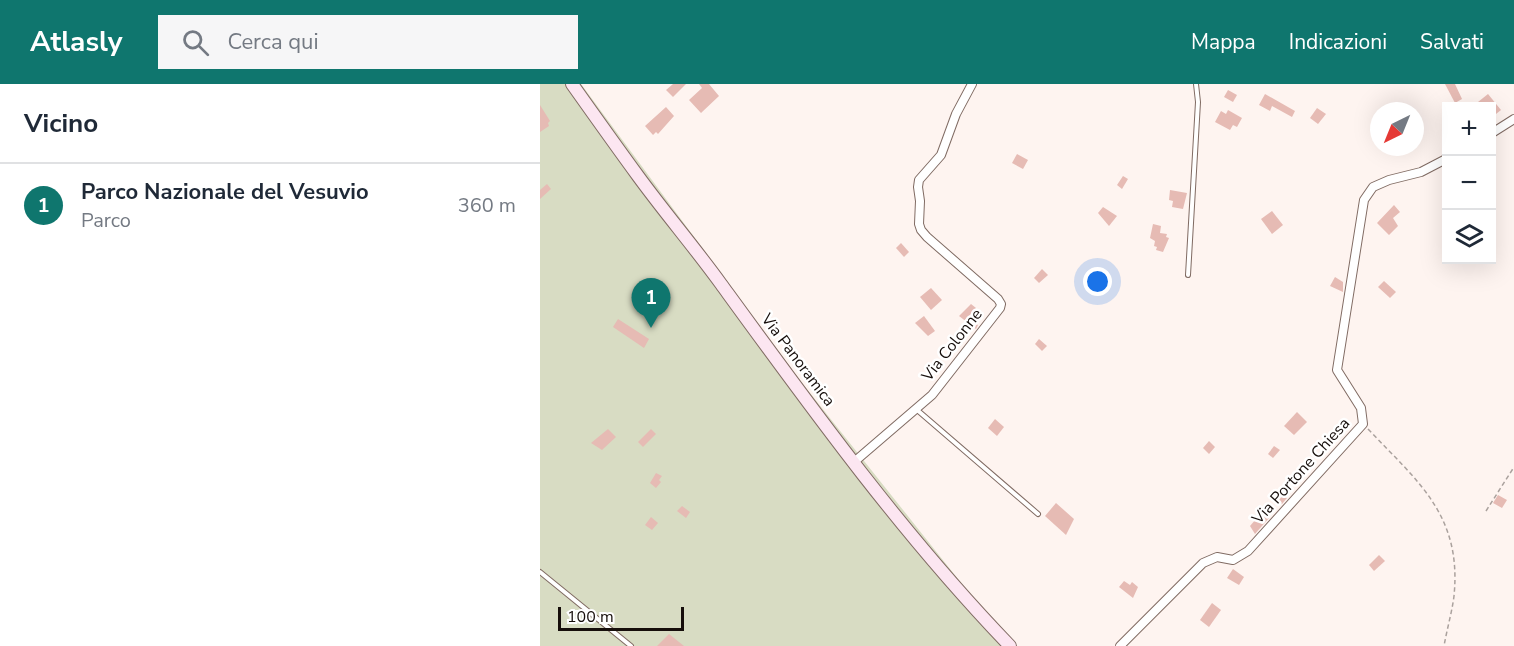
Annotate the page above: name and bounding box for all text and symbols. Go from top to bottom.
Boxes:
search box [158,15,578,69]
text: Atlasly [30,23,122,61]
icon: search [179,26,212,59]
text: Cerca qui [227,27,319,57]
text: Mappa [1191,28,1256,56]
text: Indicazioni [1289,28,1387,56]
text: Salvati [1420,28,1484,56]
north arrow [1370,102,1424,156]
map controls [1442,102,1496,264]
button: + [1442,102,1496,156]
text: Vicino [24,106,98,141]
button: − [1442,156,1496,210]
text: Parco Nazionale del Vesuvio [81,177,369,207]
text: 1 [38,192,50,219]
text: 360 m [458,192,516,219]
text: Parco [81,207,131,234]
button: layers [1442,210,1496,264]
your location [1083,267,1112,296]
pin: 1 [632,278,670,328]
street label: Via Colonne [916,304,987,387]
street label: Via Panoramica [755,308,840,411]
street label: Via Portone Chiesa [1246,413,1355,530]
scale bar [558,604,684,632]
text: 100 m [567,606,614,628]

